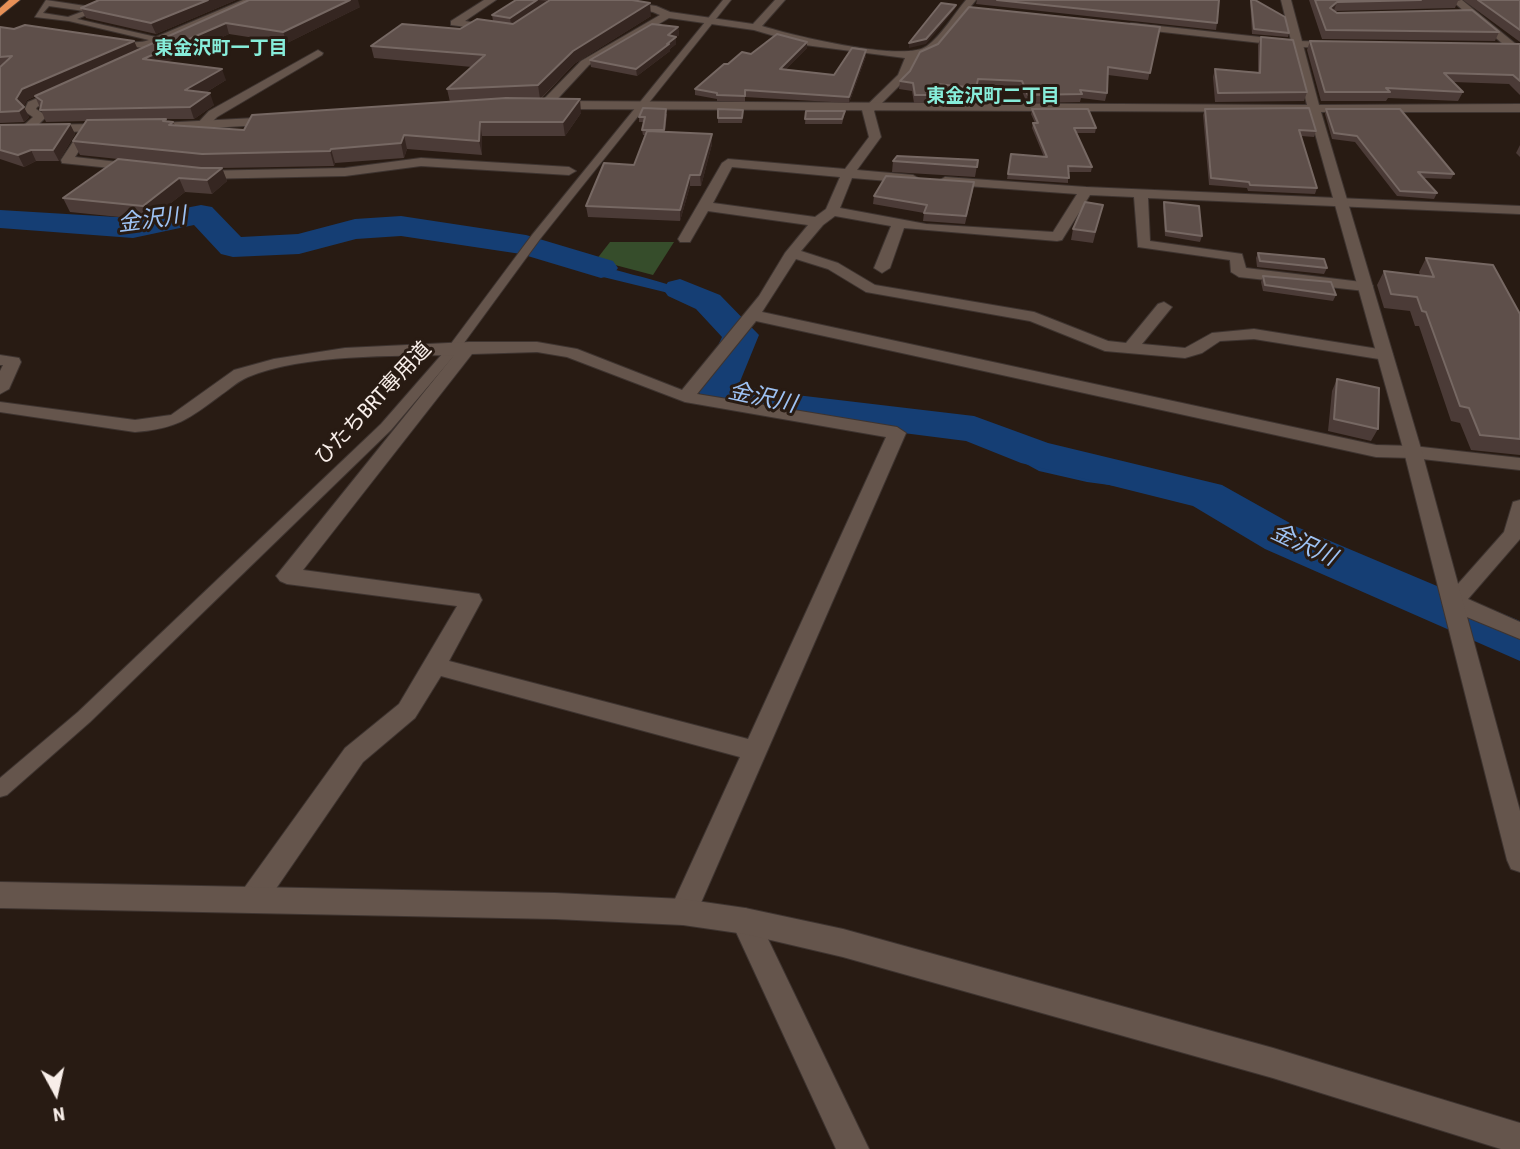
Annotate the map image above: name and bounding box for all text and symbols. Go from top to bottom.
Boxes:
district label: 東金沢町一丁目 [155,38,287,60]
district label: 東金沢町二丁目 [927,86,1059,108]
water label: 金沢川 [116,203,188,239]
street label: ひたちBRT専用道 [311,337,437,471]
water label: 金沢川 [725,378,799,420]
water label: 金沢川 [1266,519,1340,573]
north arrow [21,1058,91,1128]
text: N [52,1102,66,1126]

